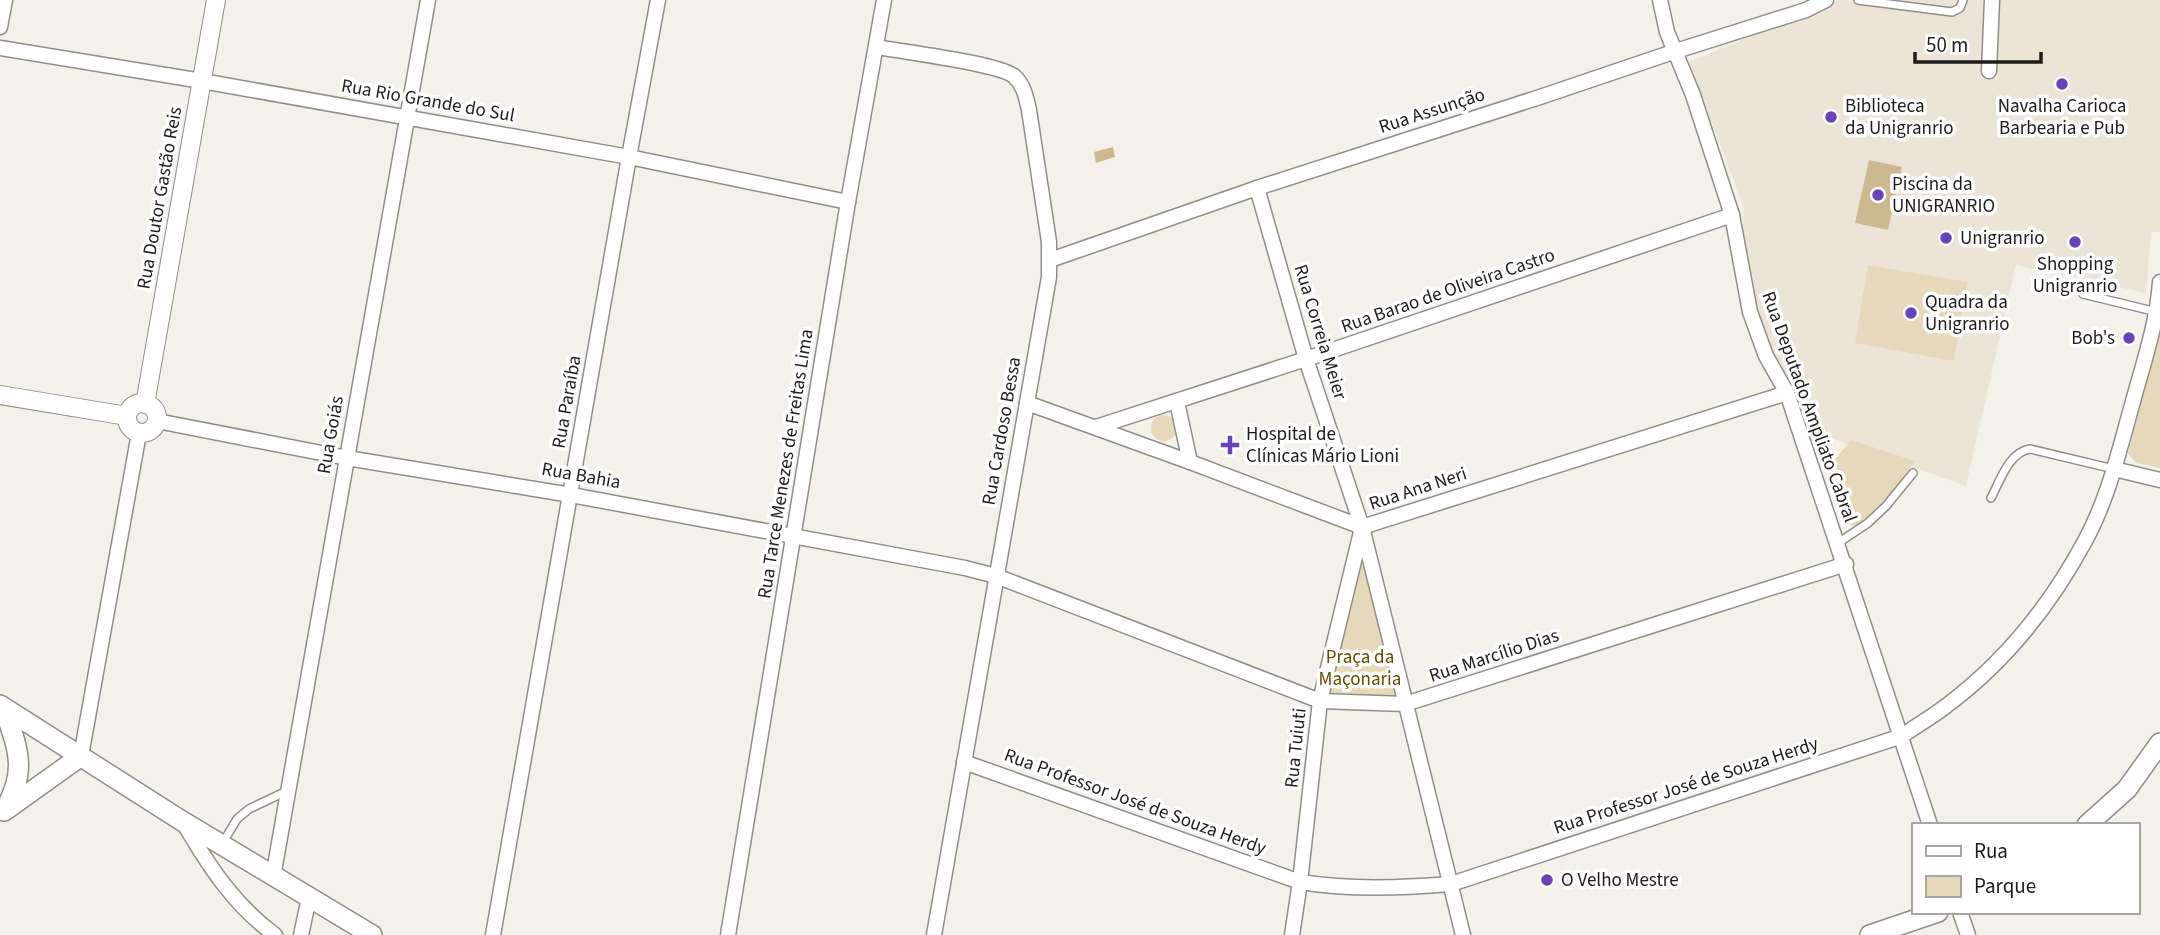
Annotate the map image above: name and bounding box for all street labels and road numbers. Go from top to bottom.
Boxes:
street label: Rua Rio Grande do Sul [339,72,517,130]
street label: Rua Assunção [1375,81,1489,141]
street label: Rua Doutor Gastão Reis [131,105,189,291]
street label: Rua Barao de Oliveira Castro [1337,242,1559,340]
street label: Rua Correia Meier [1287,261,1354,403]
street label: Rua Deputado Ampliato Cabral [1755,288,1863,526]
street label: Rua Tarce Menezes de Freitas Lima [751,327,821,601]
street label: Rua Paraíba [546,353,588,451]
street label: Rua Cardoso Bessa [976,355,1028,507]
street label: Rua Goiás [311,394,351,476]
street label: Rua Bahia [539,456,623,496]
street label: Rua Ana Neri [1366,460,1470,518]
street label: Rua Marcílio Dias [1426,622,1562,690]
street label: Rua Tuiuti [1278,707,1314,789]
street label: Rua Professor José de Souza Herdy [1550,730,1822,842]
street label: Rua Professor José de Souza Herdy [1000,742,1270,862]

